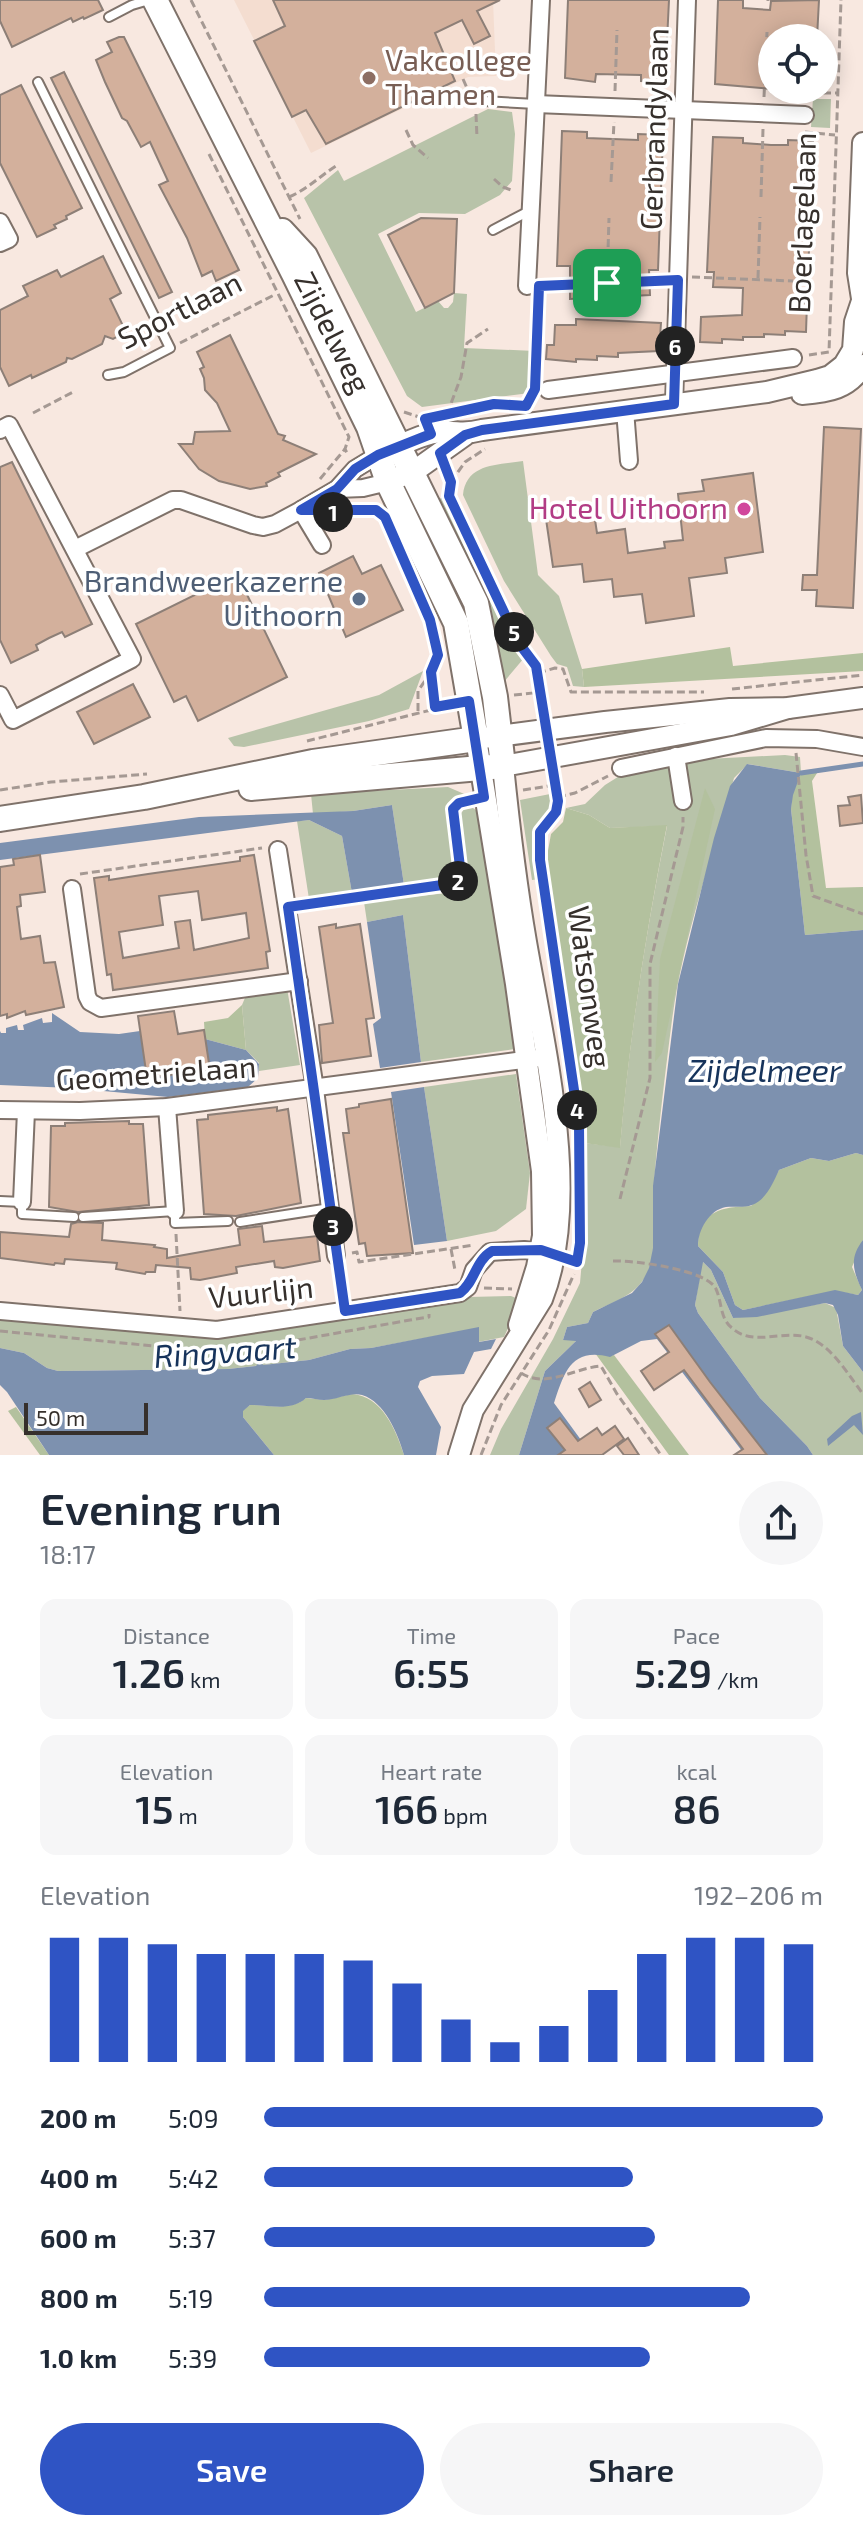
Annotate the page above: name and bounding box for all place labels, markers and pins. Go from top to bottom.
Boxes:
place label: Vakcollege Thamen [385,41,532,111]
marker: Vakcollege Thamen [360,69,378,87]
pin [573,249,641,317]
pin: 6 [655,326,695,366]
place label: Hotel Uithoorn [529,489,728,525]
pin: 1 [313,492,353,532]
marker: Hotel Uithoorn [735,500,753,518]
place label: Brandweerkazerne Uithoorn [84,562,343,632]
marker: Brandweerkazerne Uithoorn [350,590,368,608]
pin: 5 [494,612,534,652]
pin: 2 [438,861,478,901]
pin: 4 [557,1090,597,1130]
pin: 3 [313,1206,353,1246]

